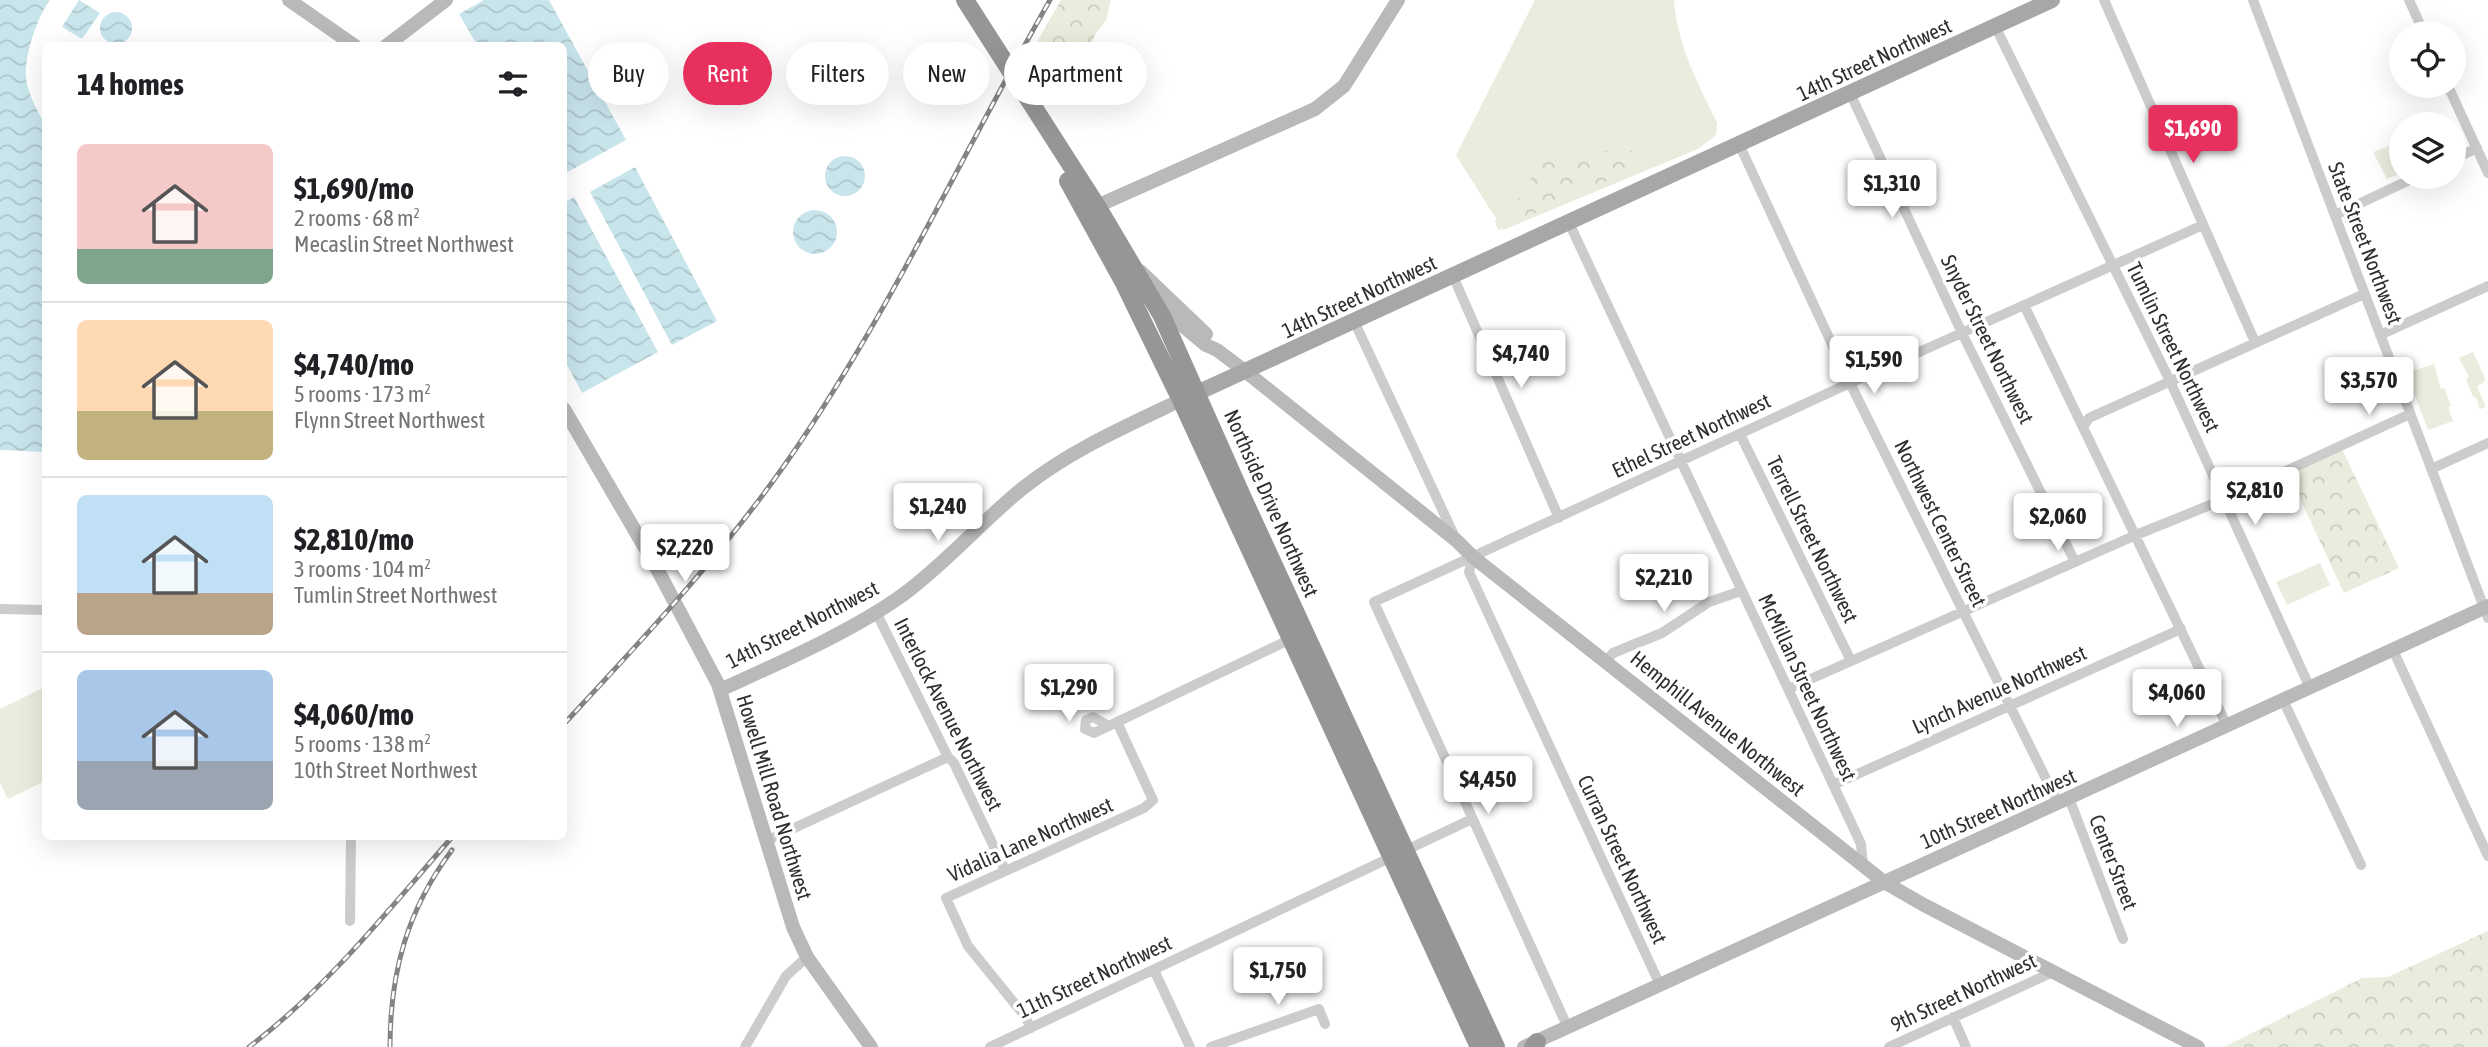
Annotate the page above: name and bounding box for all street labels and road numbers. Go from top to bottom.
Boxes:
street label: 14th Street Northwest [1793,13,1955,105]
street label: State Street Northwest [2324,159,2408,327]
street label: 14th Street Northwest [1278,250,1440,342]
street label: Snyder Street Northwest [1937,251,2039,427]
street label: Tumlin Street Northwest [2123,258,2225,436]
street label: Ethel Street Northwest [1608,388,1774,482]
street label: Northside Drive Northwest [1220,406,1324,600]
street label: Northwest Center Street [1890,436,1992,610]
street label: Terrell Street Northwest [1762,452,1864,626]
street label: 14th Street Northwest [722,575,882,673]
street label: McMillan Street Northwest [1754,590,1862,784]
street label: Interlock Avenue Northwest [890,614,1008,814]
street label: Lynch Avenue Northwest [1908,640,2090,738]
street label: Hemphill Avenue Northwest [1626,646,1810,800]
street label: Howell Mill Road Northwest [732,691,818,903]
street label: 10th Street Northwest [1917,763,2079,853]
street label: Curran Street Northwest [1573,771,1673,947]
street label: Vidalia Lane Northwest [944,792,1116,886]
street label: Center Street [2085,811,2143,913]
street label: 11th Street Northwest [1013,930,1175,1022]
street label: 9th Street Northwest [1886,948,2040,1036]

